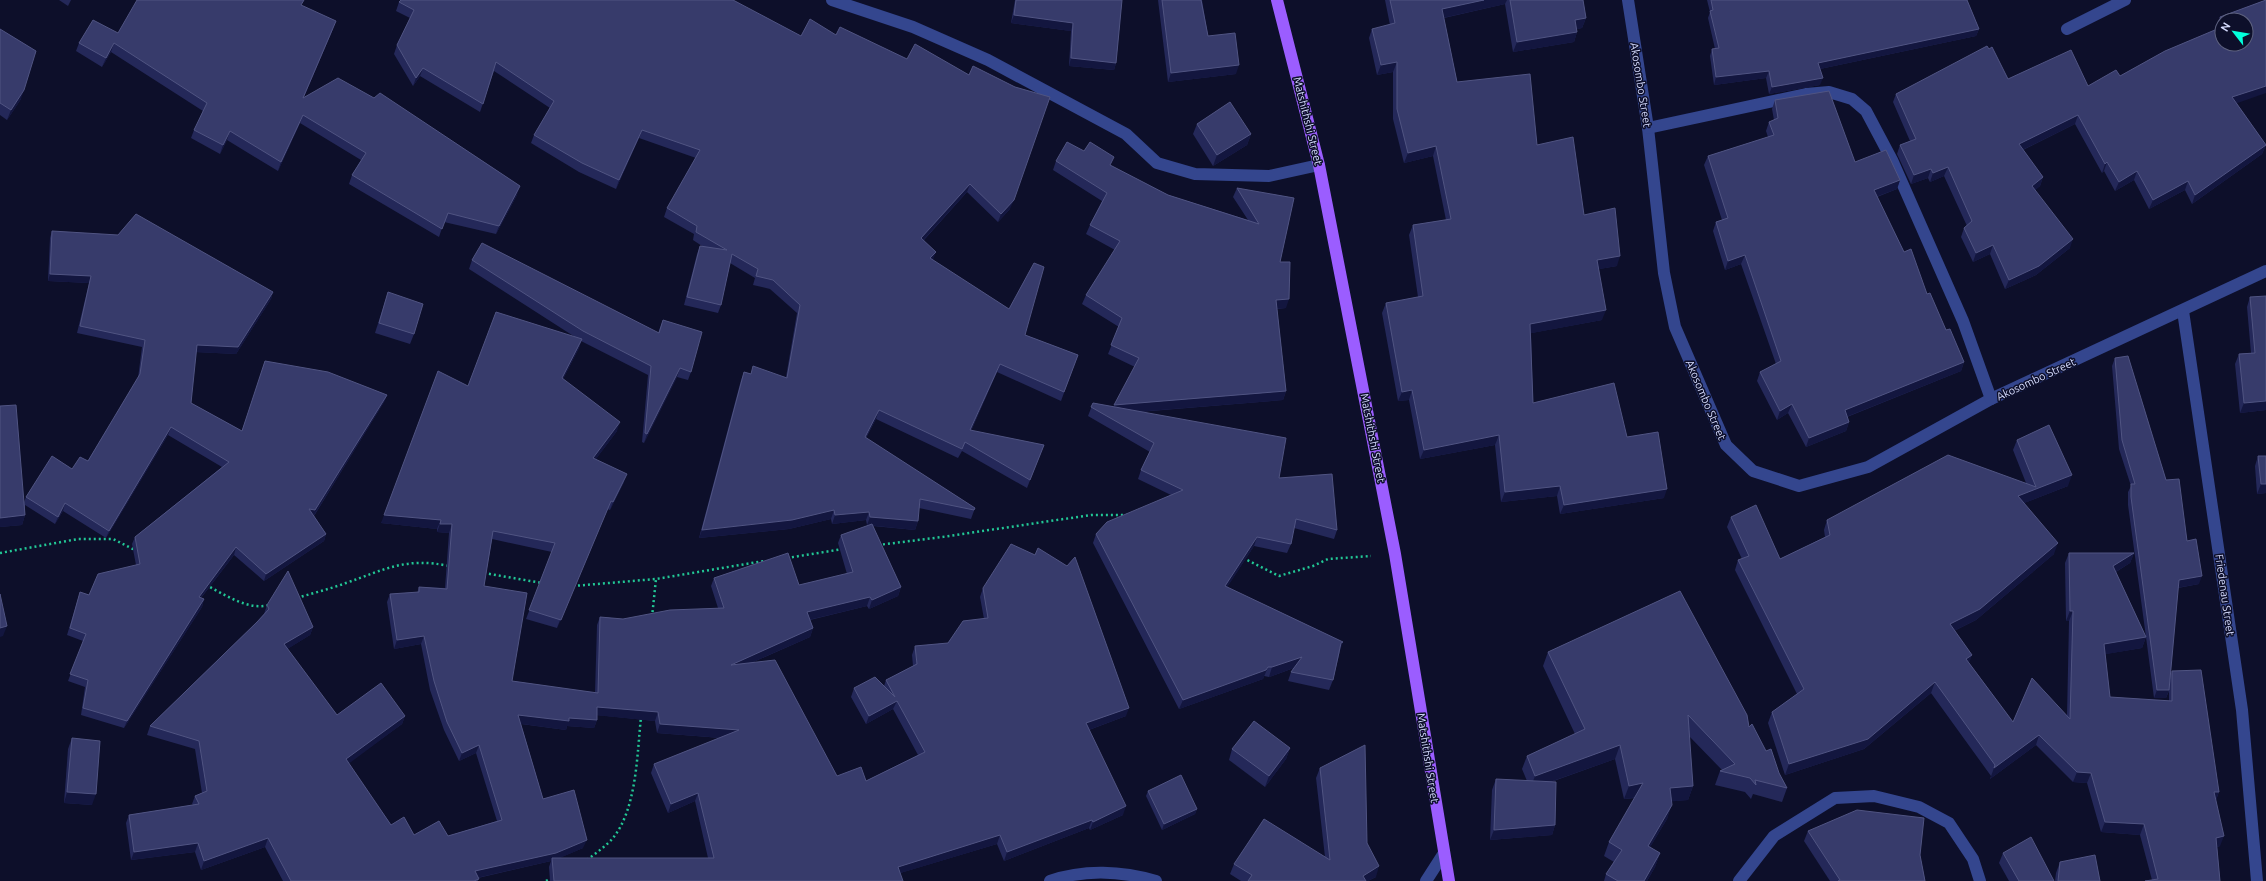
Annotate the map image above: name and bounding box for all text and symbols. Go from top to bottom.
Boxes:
north arrow [2214,12,2254,52]
text: N [2218,20,2233,33]
street label: Akosombo Street [1628,42,1654,129]
street label: Matshithshi Street [1291,75,1325,167]
street label: Akosombo Street [1995,355,2078,403]
street label: Akosombo Street [1684,358,1729,442]
street label: Matshithshi Street [1358,392,1388,484]
street label: Friedenau Street [2213,553,2237,637]
street label: Matshithshi Street [1415,712,1441,804]

